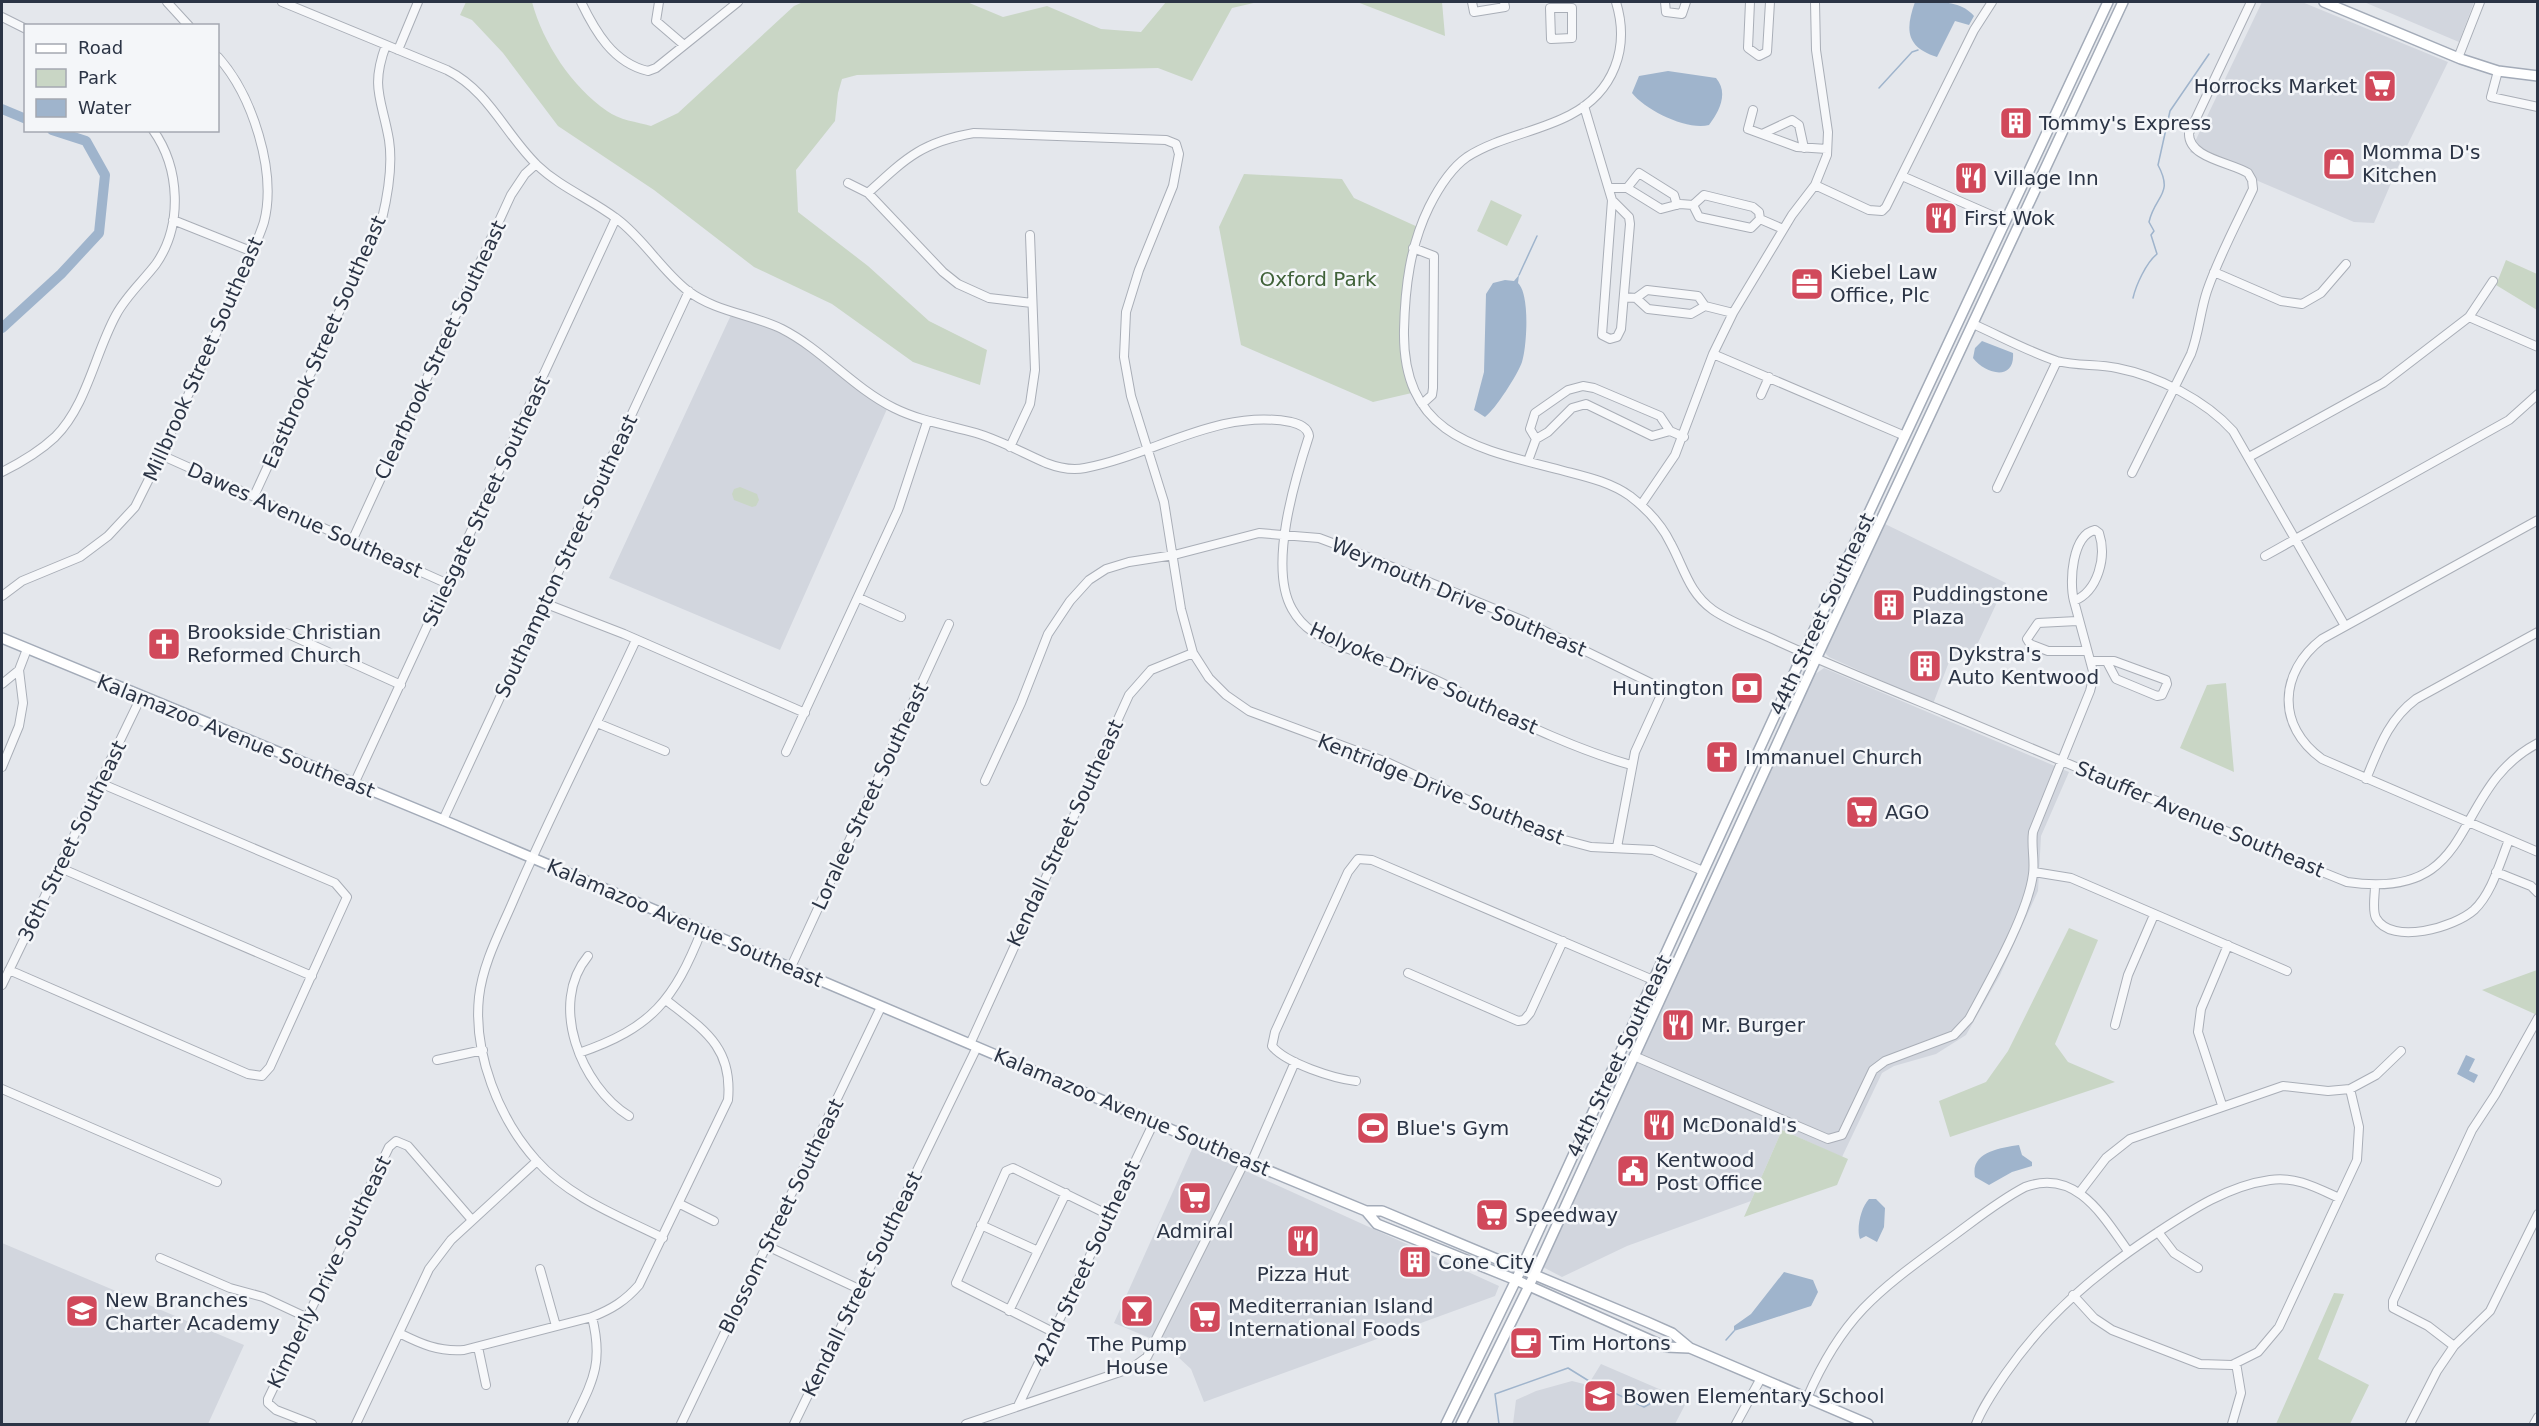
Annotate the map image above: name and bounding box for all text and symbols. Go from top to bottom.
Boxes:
legend [24,24,219,132]
text: Road [78,37,123,58]
text: Park [78,67,117,88]
supermarket icon: Horrocks Market [2362,68,2398,104]
place label: Horrocks Market [2194,74,2357,98]
text: Water [78,97,132,118]
building icon: Tommy's Express [1998,105,2034,141]
place label: Tommy's Express [2038,111,2211,135]
place label: Momma D's Kitchen [2362,140,2480,187]
shop icon: Momma D's Kitchen [2321,146,2357,182]
restaurant icon: Village Inn [1953,160,1989,196]
place label: Village Inn [1994,166,2099,190]
restaurant icon: First Wok [1923,200,1959,236]
place label: First Wok [1964,206,2055,230]
street label: Eastbrook Street Southeast [257,212,391,472]
street label: Clearbrook Street Southeast [369,216,511,483]
street label: Millbrook Street Southeast [138,233,268,485]
place label: Kiebel Law Office, Plc [1830,260,1938,307]
office icon: Kiebel Law Office, Plc [1789,266,1825,302]
park label: Oxford Park [1259,267,1377,291]
street label: Stilesgate Street Southeast [417,372,555,630]
street label: Southampton Street Southeast [490,410,642,701]
street label: Dawes Avenue Southeast [184,457,426,583]
street label: 44th Street Southeast [1765,509,1880,719]
street label: Weymouth Drive Southeast [1328,532,1590,662]
place label: Puddingstone Plaza [1912,582,2048,629]
building icon: Puddingstone Plaza [1871,587,1907,623]
street label: Holyoke Drive Southeast [1306,617,1542,739]
place label: Brookside Christian Reformed Church [187,620,381,667]
church icon: Brookside Christian Reformed Church [146,626,182,662]
place label: Dykstra's Auto Kentwood [1948,642,2099,689]
building icon: Dykstra's Auto Kentwood [1907,648,1943,684]
street label: Kalamazoo Avenue Southeast [94,669,379,803]
bank icon: Huntington [1729,670,1765,706]
place label: Huntington [1612,676,1724,700]
street label: Loralee Street Southeast [807,678,933,914]
street label: Kendall Street Southeast [1002,716,1128,950]
street label: Kentridge Drive Southeast [1314,729,1568,850]
street label: 36th Street Southeast [13,737,131,945]
church icon: Immanuel Church [1704,739,1740,775]
place label: Immanuel Church [1745,745,1922,769]
street label: Stauffer Avenue Southeast [2072,756,2328,882]
supermarket icon: AGO [1844,794,1880,830]
place label: AGO [1885,800,1930,824]
street label: Kalamazoo Avenue Southeast [543,854,827,992]
street label: 44th Street Southeast [1562,951,1677,1161]
restaurant icon: Mr. Burger [1660,1007,1696,1043]
place label: Mr. Burger [1701,1013,1806,1037]
street label: Kalamazoo Avenue Southeast [990,1043,1274,1181]
street label: Blossom Street Southeast [714,1094,849,1337]
restaurant icon: McDonald's [1641,1107,1677,1143]
sports icon: Blue's Gym [1355,1110,1391,1146]
place label: McDonald's [1682,1113,1797,1137]
place label: Blue's Gym [1396,1116,1509,1140]
place label: Kentwood Post Office [1656,1148,1763,1195]
street label: Kimberly Drive Southeast [262,1152,396,1392]
public building icon: Kentwood Post Office [1615,1153,1651,1189]
street label: 42nd Street Southeast [1028,1157,1145,1371]
street label: Kendall Street Southeast [797,1167,927,1401]
supermarket icon: Admiral [1177,1180,1213,1216]
supermarket icon: Speedway [1474,1197,1510,1233]
place label: Speedway [1515,1203,1618,1227]
place label: Admiral [1156,1219,1234,1243]
restaurant icon: Pizza Hut [1285,1223,1321,1259]
building icon: Cone City [1397,1244,1433,1280]
place label: Cone City [1438,1250,1535,1274]
place label: Pizza Hut [1257,1262,1349,1286]
place label: New Branches Charter Academy [105,1288,280,1335]
school or university icon: New Branches Charter Academy [64,1293,100,1329]
bar icon: The Pump House [1119,1293,1155,1329]
place label: Mediterranian Island International Foods [1228,1294,1433,1341]
supermarket icon: Mediterranian Island International Foods [1187,1299,1223,1335]
cafe icon: Tim Hortons [1508,1325,1544,1361]
place label: Tim Hortons [1548,1331,1671,1355]
place label: The Pump House [1086,1332,1187,1379]
school or university icon: Bowen Elementary School [1582,1378,1618,1414]
place label: Bowen Elementary School [1623,1384,1885,1408]

